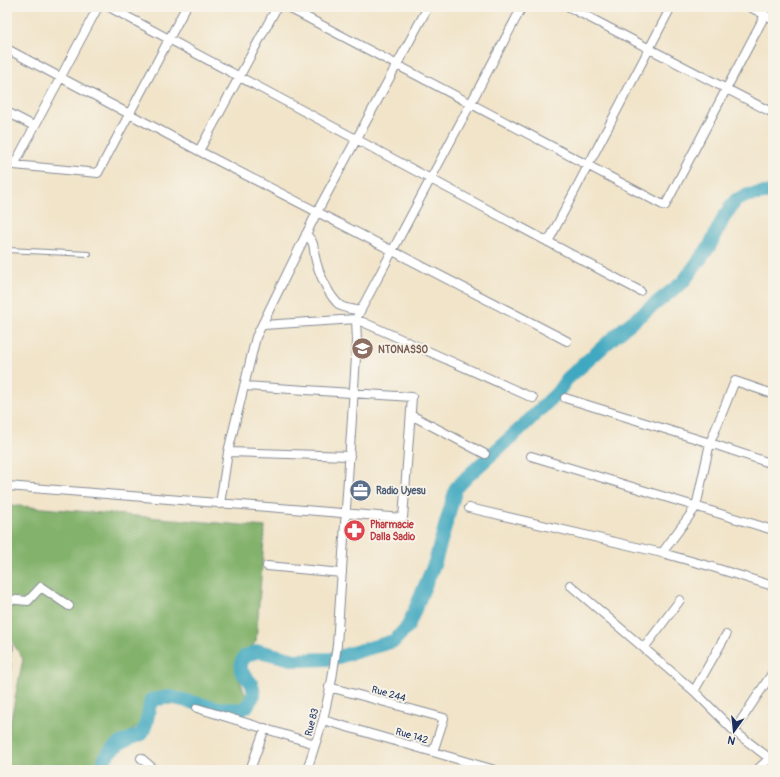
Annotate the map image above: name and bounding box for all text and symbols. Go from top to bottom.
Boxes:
school or university icon: NTONASSO [350,336,376,362]
place label: NTONASSO [378,344,429,356]
office icon: Radio Uyesu [347,477,373,503]
place label: Radio Uyesu [376,485,426,497]
pharmacy icon: Pharmacie Dalla Sadio [341,517,367,543]
place label: Pharmacie Dalla Sadio [370,519,416,543]
street label: Rue 244 [370,684,407,704]
street label: Rue 83 [302,707,322,738]
north arrow [714,711,754,751]
street label: Rue 142 [394,726,430,746]
text: N [726,733,737,747]

